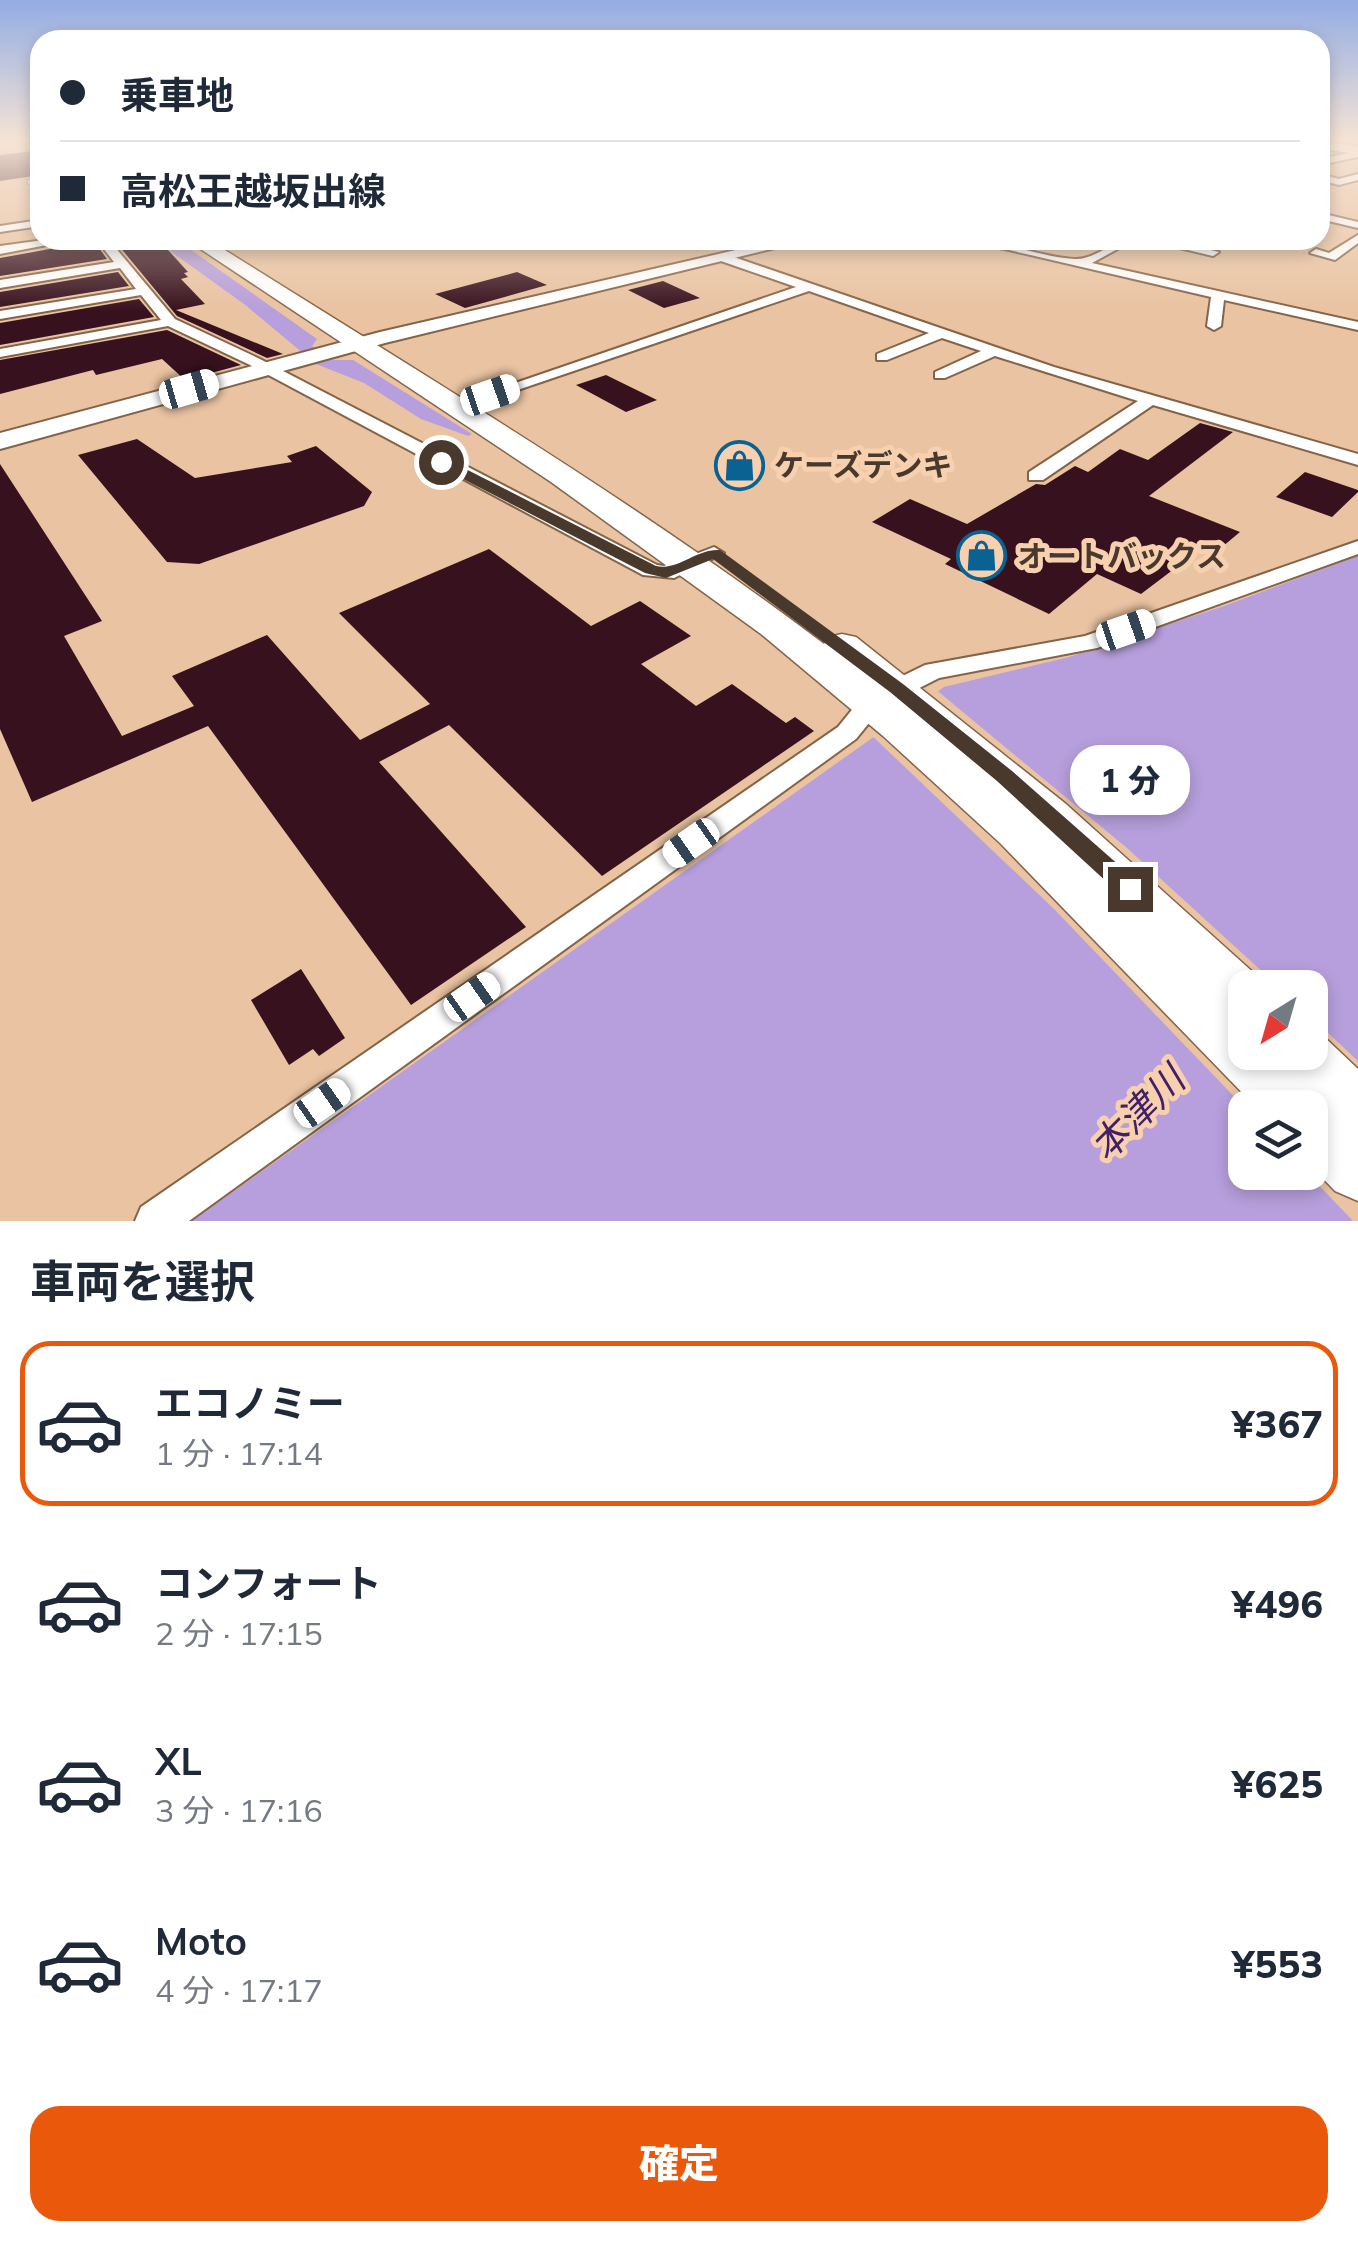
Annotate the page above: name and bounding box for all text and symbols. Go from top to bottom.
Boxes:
text: 乗車地 [120,71,234,119]
text: 高松王越坂出線 [120,167,386,215]
car [156,366,222,412]
car [457,371,523,419]
shop icon: ケーズデンキ [713,439,765,491]
route start [419,440,464,485]
place label: ケーズデンキ [774,446,953,484]
shop icon: オートバックス [956,530,1008,582]
place label: オートバックス [1017,537,1226,575]
car [1093,606,1159,654]
callout: 1 分 [1070,744,1190,814]
text: 1 分 [1100,760,1160,800]
car [658,814,724,872]
route end [1108,867,1153,912]
car [439,968,505,1026]
north arrow [1228,970,1328,1070]
map controls [1228,970,1328,1190]
water label: 本津川 [1080,1053,1197,1170]
car [289,1074,355,1132]
button: layers [1228,1090,1328,1190]
text: 車両を選択 [30,1253,255,1309]
icon: car [35,1379,125,1469]
text: エコノミー [155,1379,345,1427]
text: ¥367 [1232,1400,1323,1448]
text: 1 分 · 17:14 [155,1433,323,1473]
icon: car [35,1559,125,1649]
text: コンフォート [155,1559,382,1607]
text: ¥496 [1232,1580,1323,1628]
text: 2 分 · 17:15 [155,1613,323,1653]
text: XL [155,1737,202,1785]
icon: car [35,1739,125,1829]
text: ¥625 [1232,1760,1323,1808]
text: 3 分 · 17:16 [155,1790,323,1830]
text: Moto [155,1917,247,1965]
icon: car [35,1919,125,2009]
text: ¥553 [1232,1940,1323,1988]
text: 4 分 · 17:17 [155,1970,323,2010]
button: 確定 [30,2106,1328,2221]

